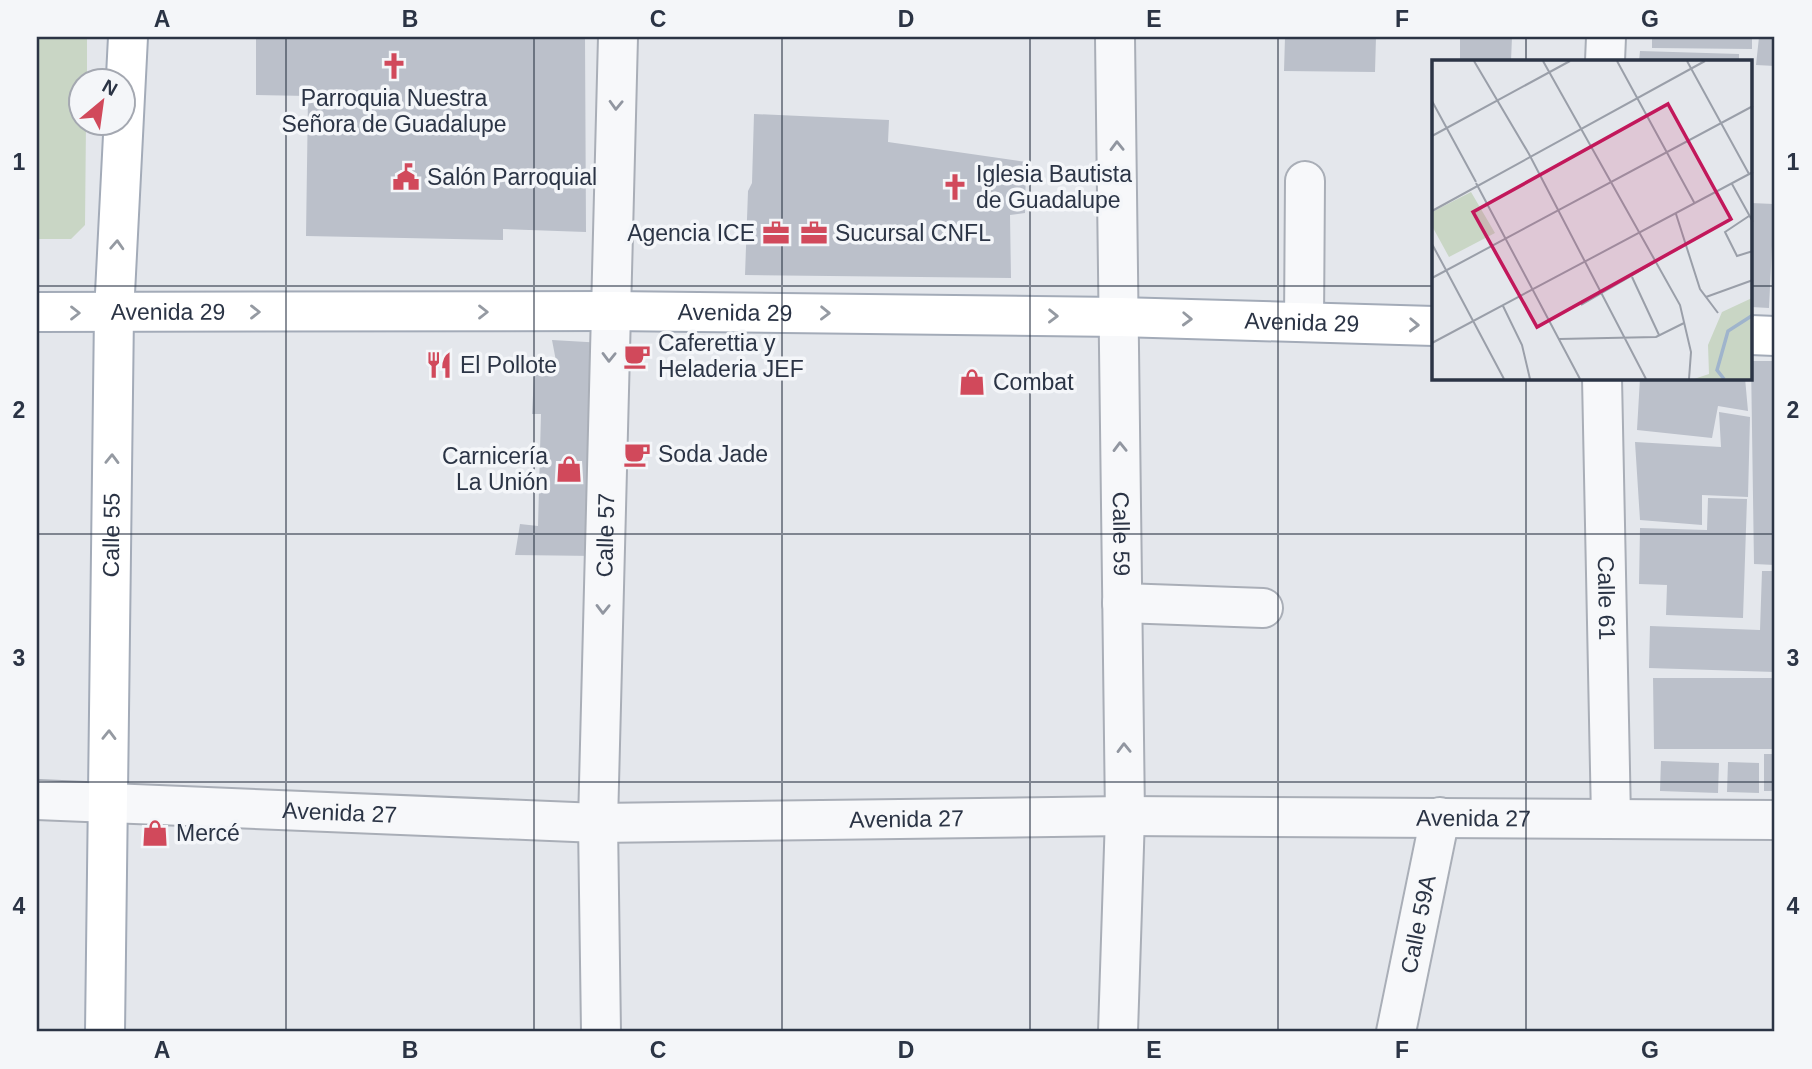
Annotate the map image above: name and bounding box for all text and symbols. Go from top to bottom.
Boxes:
text: A [154,6,170,32]
text: B [402,6,418,32]
text: C [650,6,666,32]
text: D [898,6,914,32]
text: E [1146,6,1162,32]
text: F [1395,6,1409,32]
text: G [1641,6,1659,32]
church icon: Parroquia Nuestra Señora de Guadalupe [379,51,409,81]
inset map [1432,60,1752,380]
north arrow [66,66,136,136]
text: N [99,75,121,100]
place label: Parroquia Nuestra Señora de Guadalupe [281,85,507,137]
one-way arrow [609,100,624,111]
one-way arrow [1109,140,1125,151]
text: 1 [13,149,26,175]
text: 1 [1787,149,1800,175]
place label: Iglesia Bautista de Guadalupe [976,161,1132,213]
public building icon: Salón Parroquial [391,162,421,192]
place label: Salón Parroquial [427,164,597,190]
church icon: Iglesia Bautista de Guadalupe [940,172,970,202]
office icon: Agencia ICE [761,218,791,248]
office icon: Sucursal CNFL [799,218,829,248]
place label: Agencia ICE [627,220,755,246]
place label: Sucursal CNFL [835,220,991,246]
one-way arrow [110,239,125,250]
street label: Avenida 29 [111,299,225,325]
street label: Avenida 29 [677,299,793,326]
one-way arrow [251,304,261,320]
one-way arrow [478,304,489,320]
one-way arrow [70,305,81,321]
one-way arrow [820,306,831,321]
one-way arrow [1048,308,1059,324]
street label: Avenida 29 [1244,308,1360,337]
one-way arrow [1181,311,1192,326]
one-way arrow [1409,317,1420,333]
place label: Caferettia y Heladeria JEF [658,330,804,382]
cafe icon: Caferettia y Heladeria JEF [622,341,652,371]
restaurant icon: El Pollote [424,350,454,380]
place label: El Pollote [460,352,557,378]
one-way arrow [601,352,617,363]
shop icon: Combat [957,367,987,397]
place label: Combat [993,369,1074,395]
text: 2 [13,397,25,423]
text: 2 [1787,397,1799,423]
cafe icon: Soda Jade [622,439,652,469]
place label: Soda Jade [658,441,768,467]
one-way arrow [1112,441,1128,452]
place label: Carnicería La Unión [442,443,548,495]
one-way arrow [104,453,120,464]
shop icon: Carnicería La Unión [554,454,584,484]
street label: Calle 59 [1108,492,1135,576]
street label: Calle 55 [98,493,125,577]
street label: Calle 57 [591,493,619,578]
street label: Calle 61 [1593,555,1620,640]
one-way arrow [595,604,611,615]
text: 3 [13,645,25,671]
text: 3 [1787,645,1799,671]
one-way arrow [101,730,116,741]
one-way arrow [1116,742,1131,753]
street label: Avenida 27 [282,797,398,828]
street label: Avenida 27 [849,805,964,833]
street label: Avenida 27 [1416,805,1531,831]
shop icon: Mercé [140,818,170,848]
place label: Mercé [176,820,240,846]
street label: Calle 59A [1395,872,1441,976]
text: 4 [13,893,26,919]
text: 4 [1787,893,1800,919]
text: A [154,1037,170,1063]
text: B [402,1037,418,1063]
text: C [650,1037,666,1063]
text: D [898,1037,914,1063]
text: E [1146,1037,1162,1063]
text: F [1395,1037,1409,1063]
text: G [1641,1037,1659,1063]

